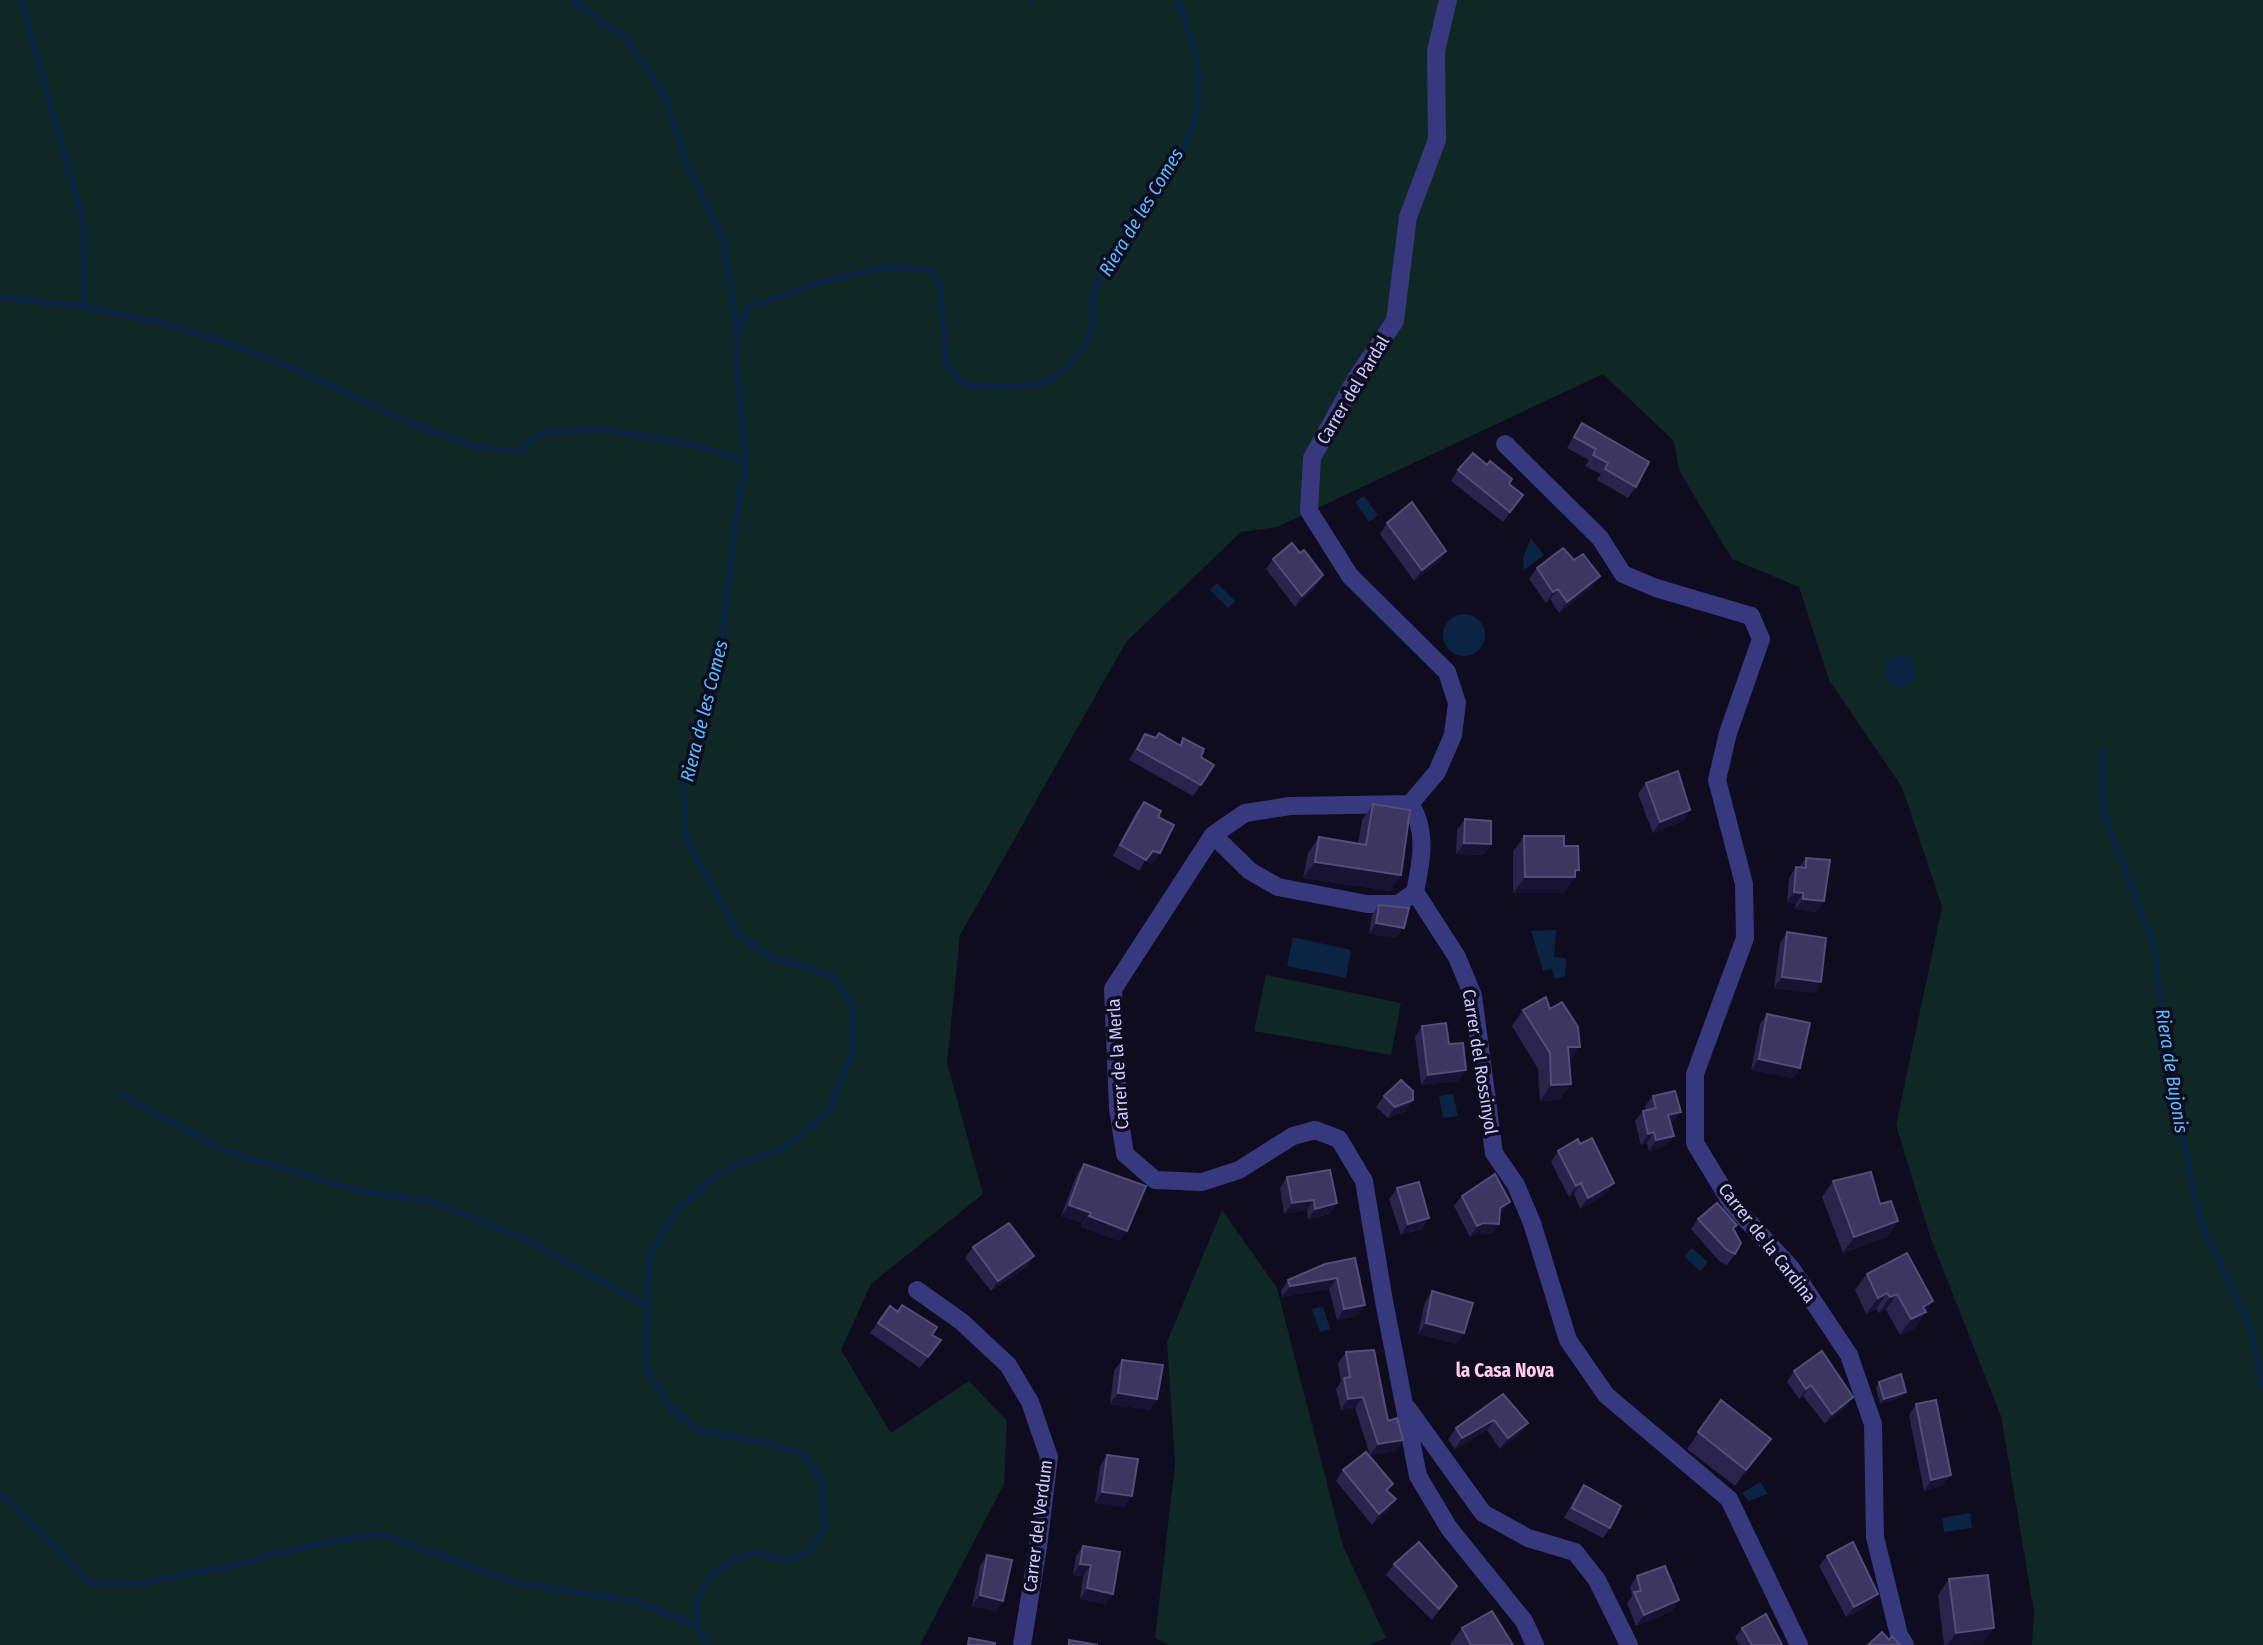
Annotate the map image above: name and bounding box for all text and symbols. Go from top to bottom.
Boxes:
water label: Riera de les Comes [1094,144,1188,280]
street label: Carrer del Pardal [1312,331,1394,448]
water label: Riera de les Comes [675,638,733,784]
street label: Carrer del Rossinyol [1458,988,1502,1137]
street label: Carrer de la Merla [1102,998,1134,1130]
water label: Riera de Bujonis [2151,1007,2193,1135]
street label: Carrer de la Cardina [1713,1179,1821,1307]
district label: la Casa Nova [1456,1359,1554,1382]
street label: Carrer del Verdum [1019,1459,1057,1593]

